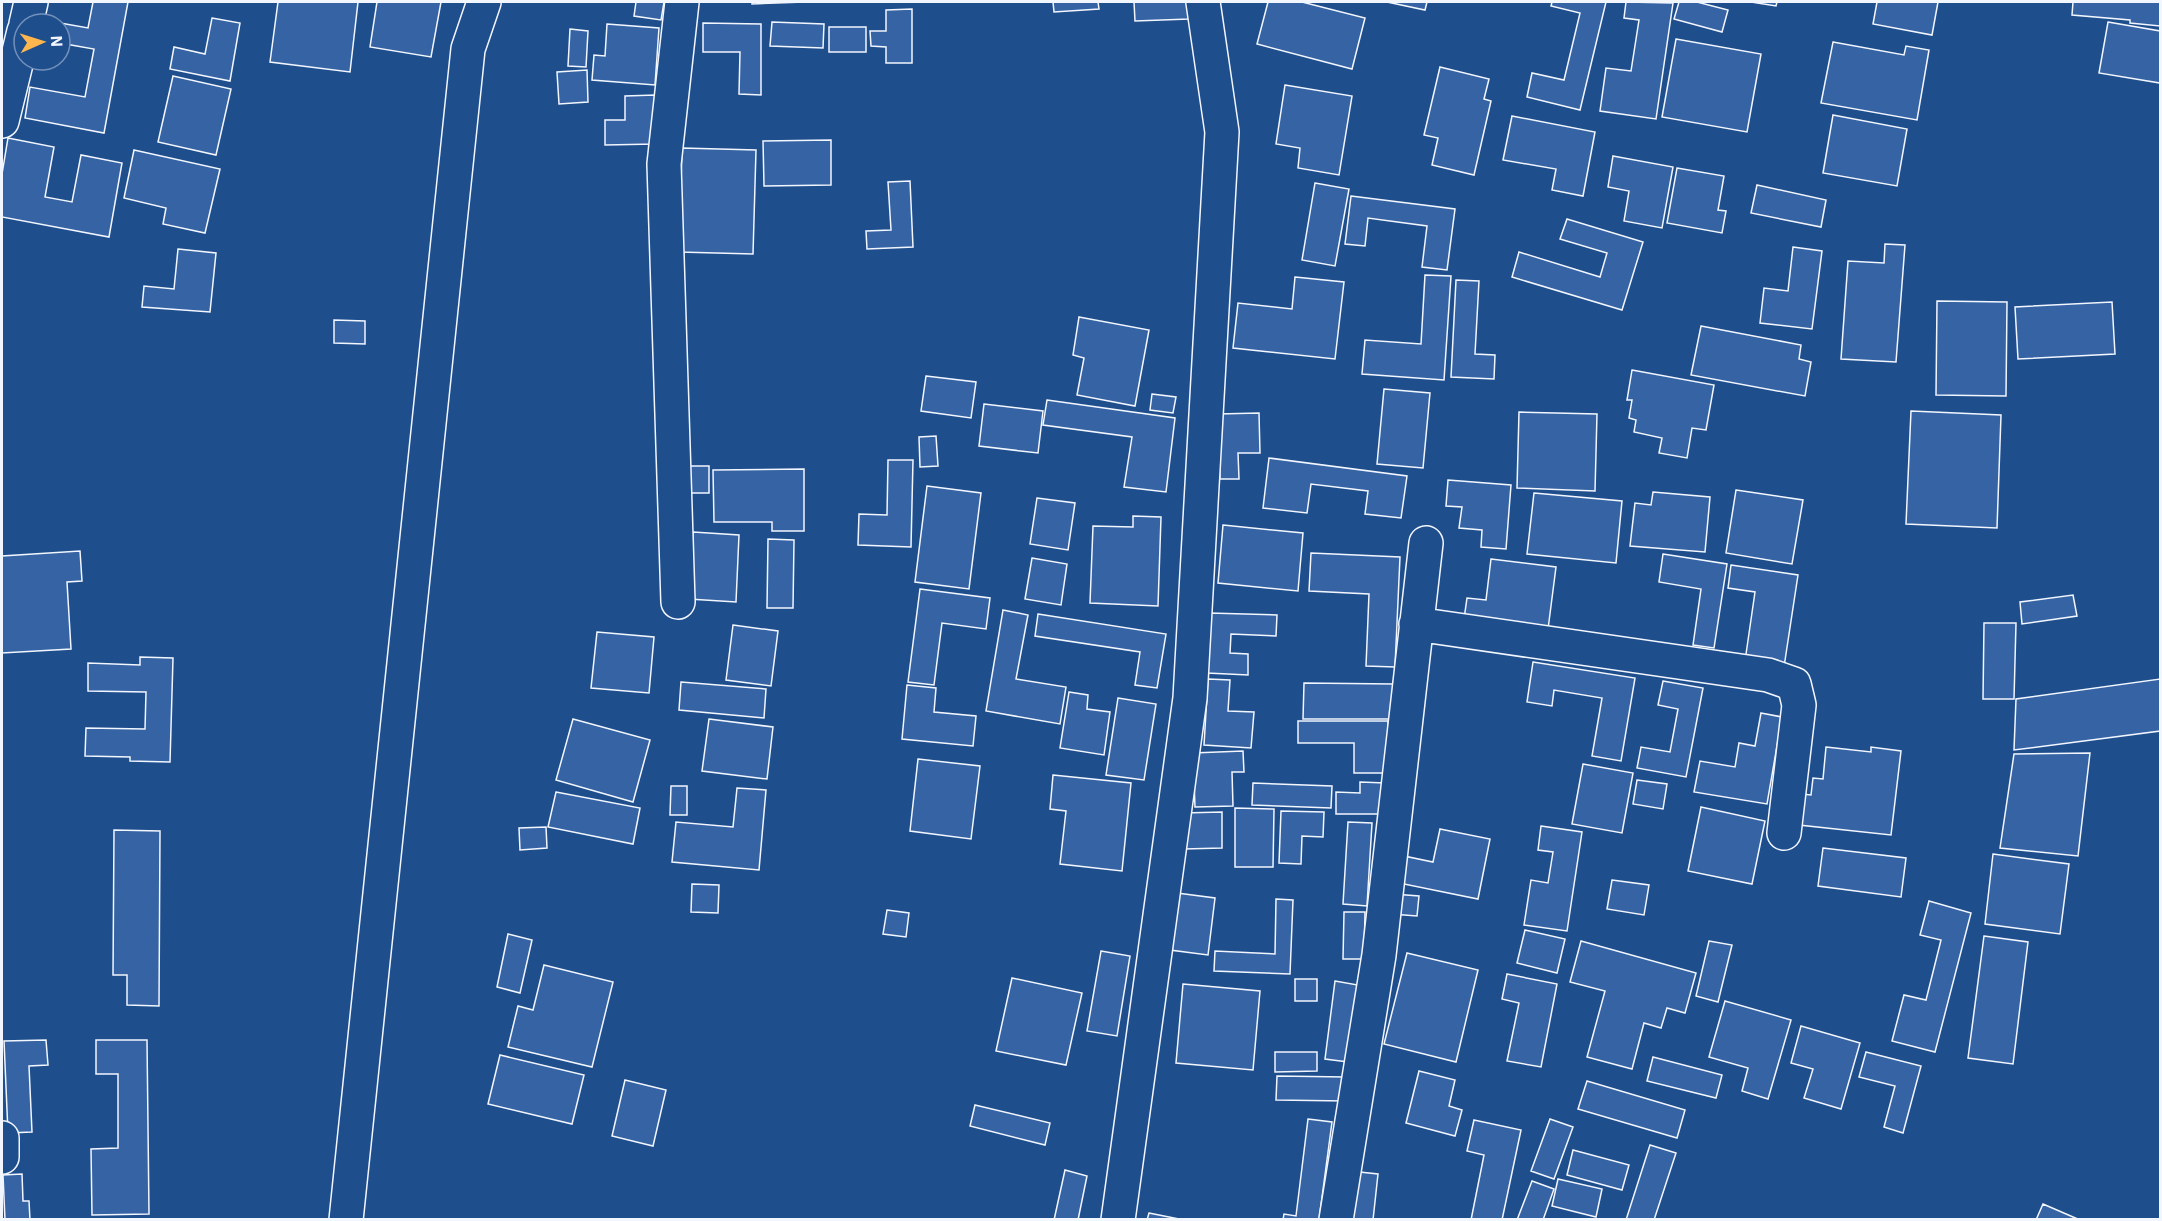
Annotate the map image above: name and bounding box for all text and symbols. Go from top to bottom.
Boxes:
north arrow [12,12,72,72]
text: N [47,35,67,48]

